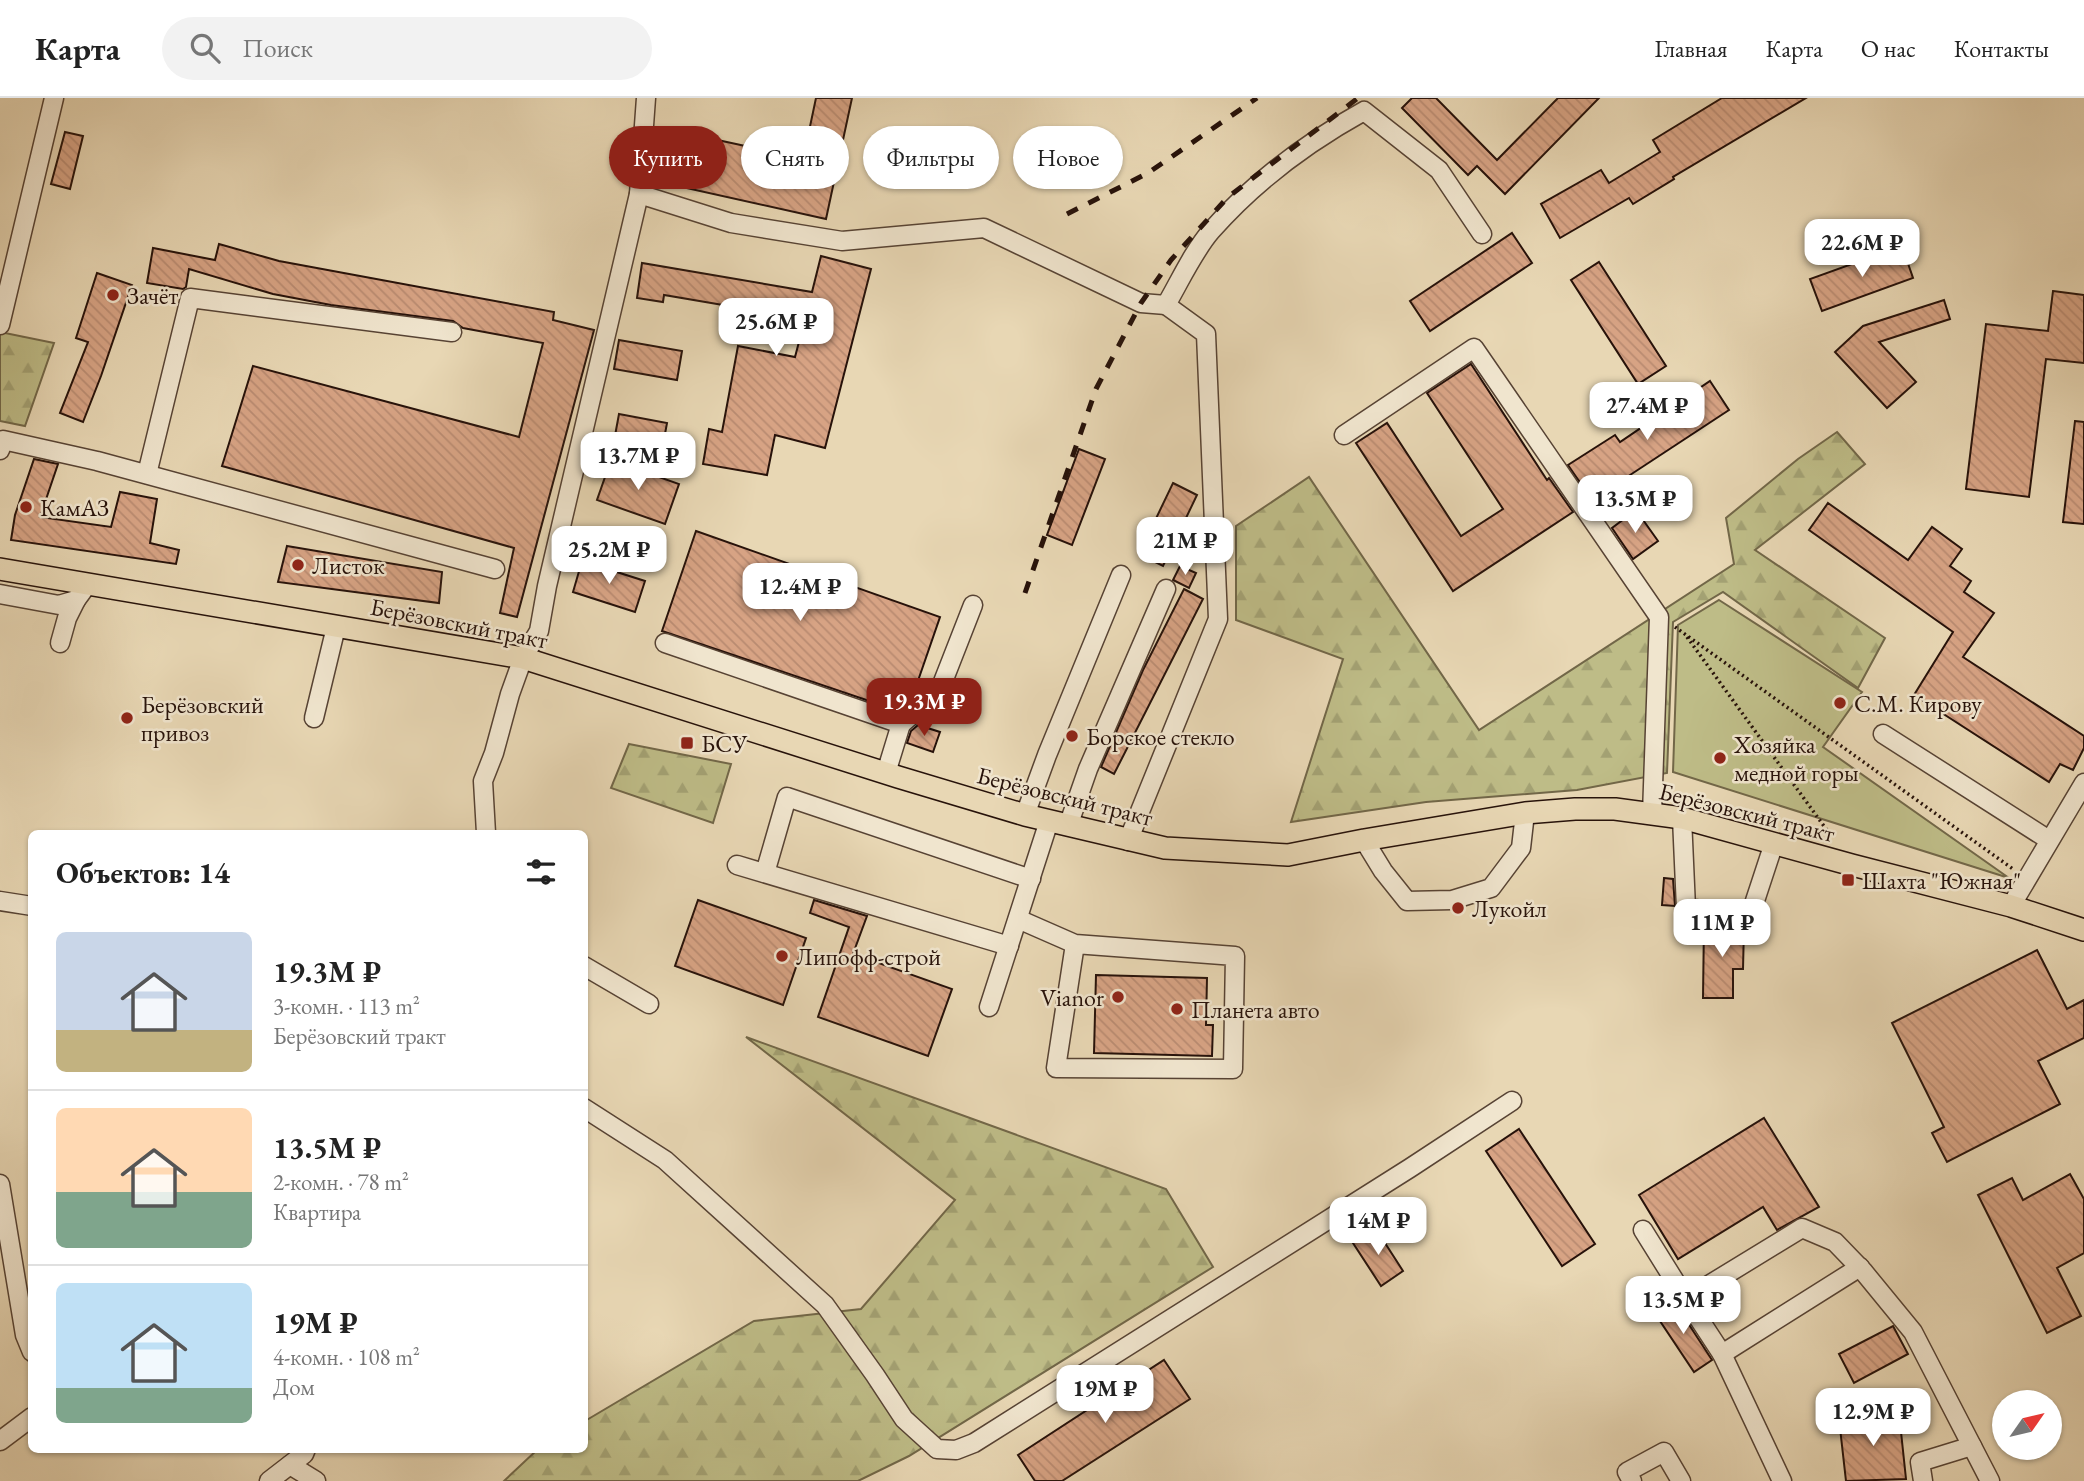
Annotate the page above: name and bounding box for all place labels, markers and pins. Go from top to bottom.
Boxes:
pin: 22.6M ₽ [1797,220,1927,279]
place label: Зачёт [127,280,178,311]
marker: Зачёт [105,287,121,303]
pin: 25.6M ₽ [711,299,841,358]
pin: 27.4M ₽ [1582,382,1712,442]
pin: 13.7M ₽ [573,432,703,492]
pin: 13.5M ₽ [1570,476,1700,535]
place label: КамАЗ [40,492,109,523]
marker: КамАЗ [18,499,34,515]
pin: 21M ₽ [1136,518,1234,577]
pin: 25.2M ₽ [544,526,674,586]
place label: Листок [312,550,385,581]
marker: Листок [290,557,306,573]
pin: 12.4M ₽ [735,564,865,623]
pin: 19.3M ₽ [859,678,989,738]
place label: С.М. Кирову [1854,688,1982,719]
place label: Берёзовский привоз [141,689,264,748]
marker: С.М. Кирову [1832,695,1848,711]
marker: Берёзовский привоз [119,710,135,726]
place label: Борское стекло [1086,721,1235,752]
place label: БСУ [701,728,748,759]
marker: Борское стекло [1064,728,1080,744]
place label: Хозяйка медной горы [1733,729,1859,788]
marker: БСУ [679,735,695,751]
marker: Хозяйка медной горы [1712,750,1728,766]
place label: Шахта "Южная" [1862,865,2021,896]
marker: Шахта "Южная" [1840,872,1856,888]
place label: Лукойл [1472,893,1547,924]
marker: Лукойл [1450,900,1466,916]
pin: 11M ₽ [1673,900,1771,959]
place label: Липофф-строй [796,941,941,972]
marker: Липофф-строй [774,948,790,964]
place label: Vianor [1040,982,1104,1013]
marker: Vianor [1110,989,1126,1005]
place label: Планета авто [1191,994,1320,1025]
marker: Планета авто [1169,1001,1185,1017]
pin: 14M ₽ [1329,1198,1427,1257]
pin: 13.5M ₽ [1618,1276,1748,1336]
pin: 19M ₽ [1056,1366,1154,1425]
pin: 12.9M ₽ [1808,1388,1938,1448]

